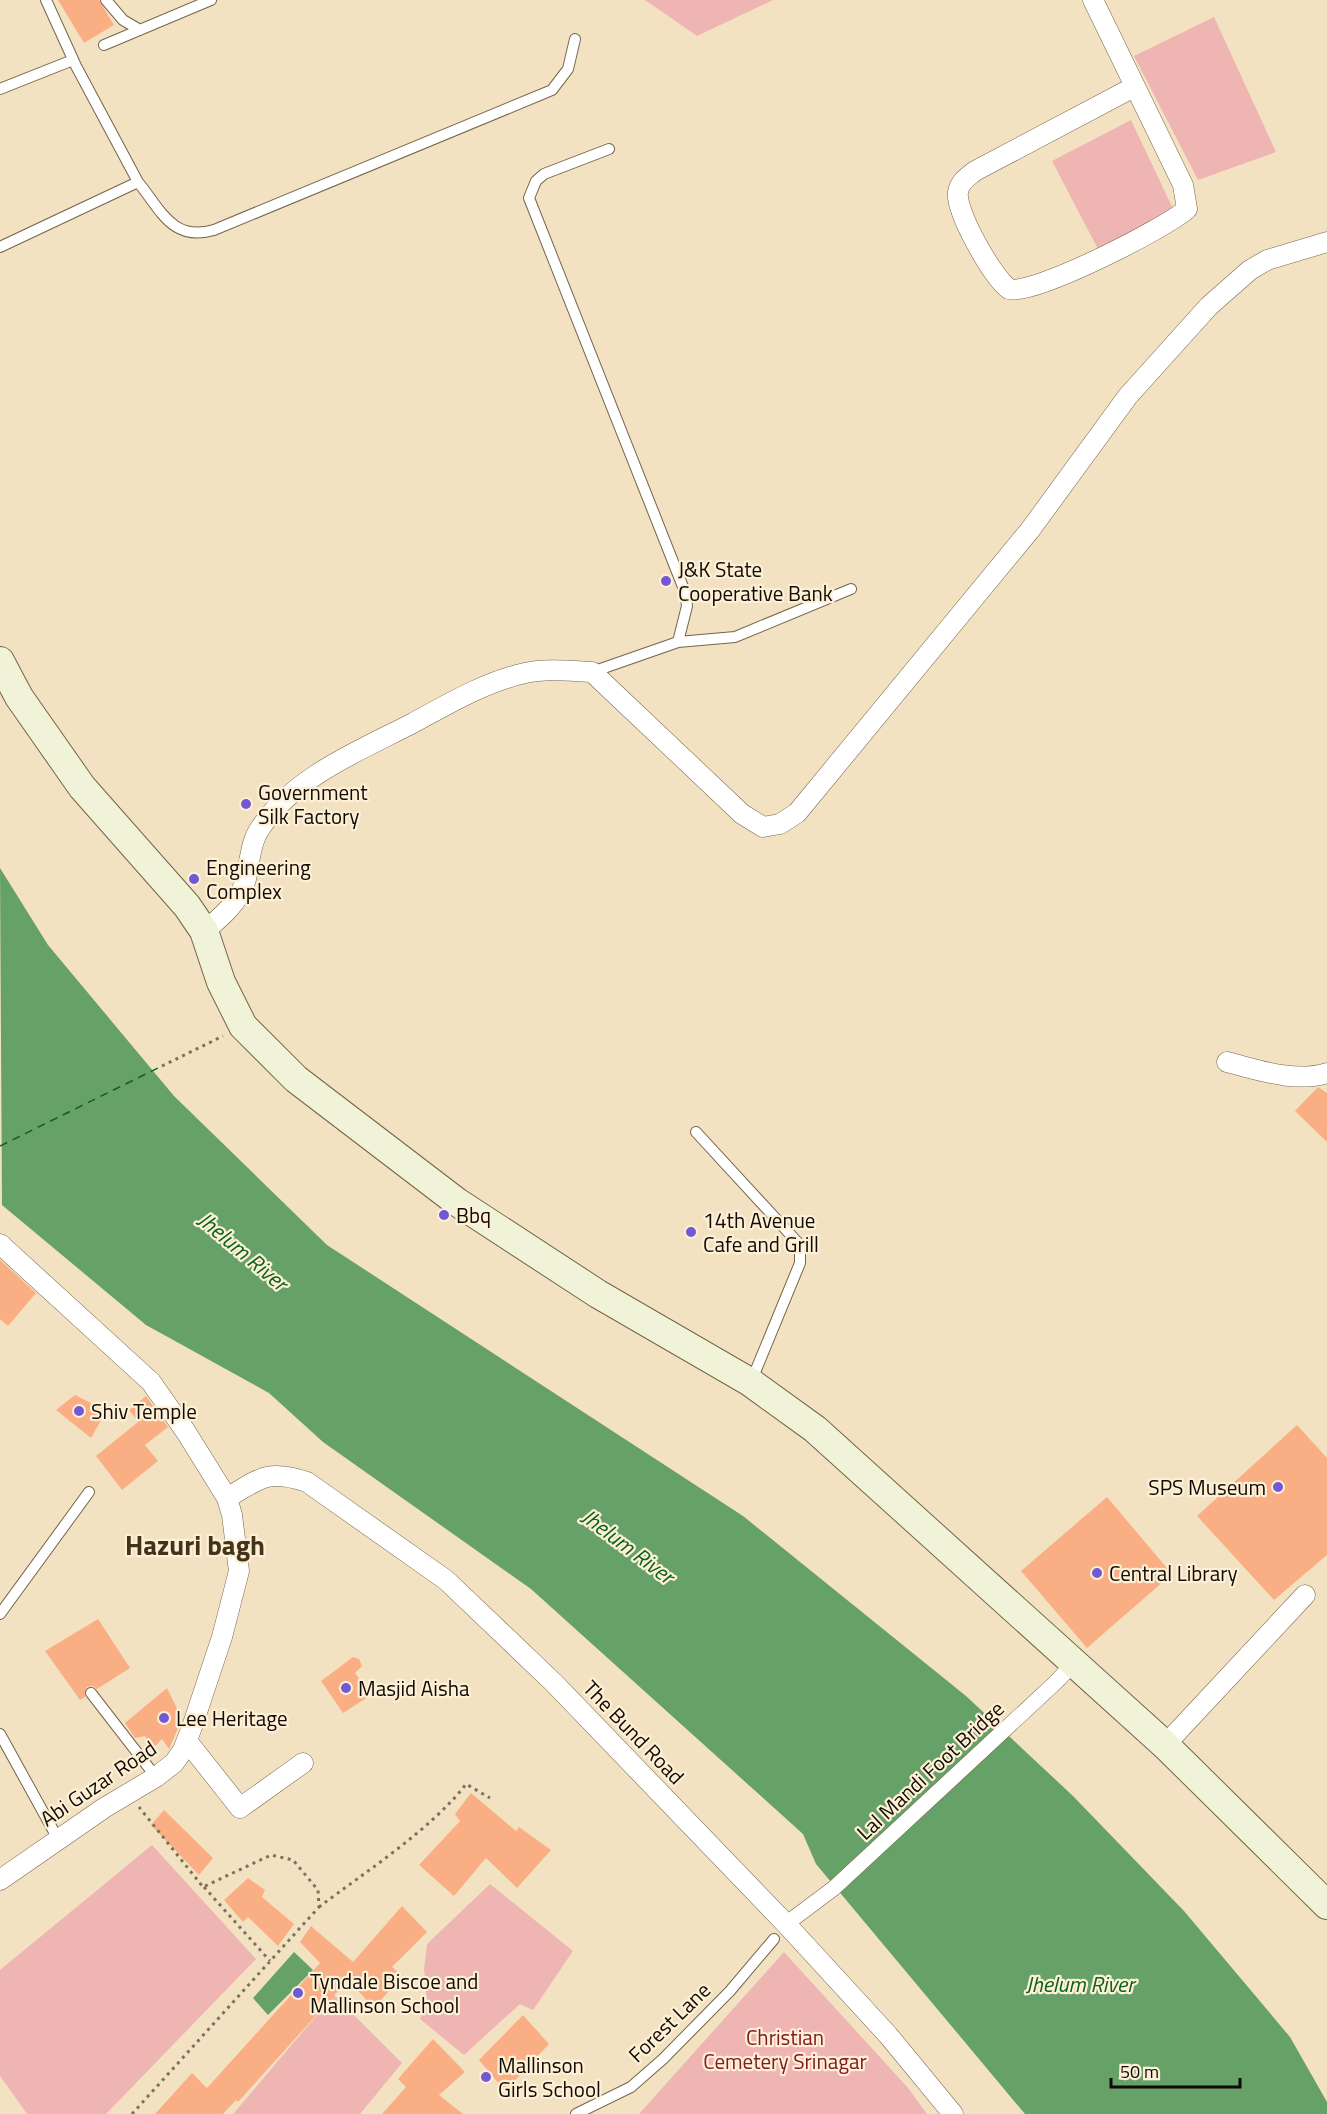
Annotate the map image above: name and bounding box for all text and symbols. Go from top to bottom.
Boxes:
place label: J&K State Cooperative Bank [678,553,833,609]
marker: J&K State Cooperative Bank [659,574,673,588]
place label: Government Silk Factory [258,776,368,832]
marker: Government Silk Factory [239,797,253,811]
place label: Engineering Complex [206,851,311,907]
marker: Engineering Complex [187,872,201,886]
place label: Bbq [456,1199,491,1231]
water label: Jhelum River [191,1203,298,1301]
place label: 14th Avenue Cafe and Grill [703,1204,819,1260]
marker: Bbq [437,1208,451,1222]
marker: 14th Avenue Cafe and Grill [684,1225,698,1239]
place label: Shiv Temple [91,1395,197,1427]
marker: Shiv Temple [72,1404,86,1418]
place label: SPS Museum [1148,1471,1266,1503]
marker: SPS Museum [1271,1480,1285,1494]
water label: Jhelum River [575,1500,684,1594]
district label: Hazuri bagh [125,1524,265,1565]
place label: Central Library [1109,1557,1238,1589]
marker: Central Library [1090,1566,1104,1580]
place label: Masjid Aisha [358,1672,470,1704]
street label: The Bund Road [576,1673,692,1791]
marker: Masjid Aisha [339,1681,353,1695]
street label: Lal Mandi Foot Bridge [849,1693,1011,1847]
place label: Lee Heritage [176,1702,288,1734]
marker: Lee Heritage [157,1711,171,1725]
street label: Abi Guzar Road [33,1732,163,1834]
place label: Tyndale Biscoe and Mallinson School [310,1965,478,2021]
water label: Jhelum River [1026,1967,1137,2001]
street label: Forest Lane [621,1974,717,2070]
marker: Tyndale Biscoe and Mallinson School [291,1986,305,2000]
park label: Christian Cemetery Srinagar [703,2021,867,2077]
place label: Mallinson Girls School [498,2049,601,2105]
scale bar [1111,2051,1240,2089]
text: 50 m [1120,2058,1159,2085]
marker: Mallinson Girls School [479,2070,493,2084]

